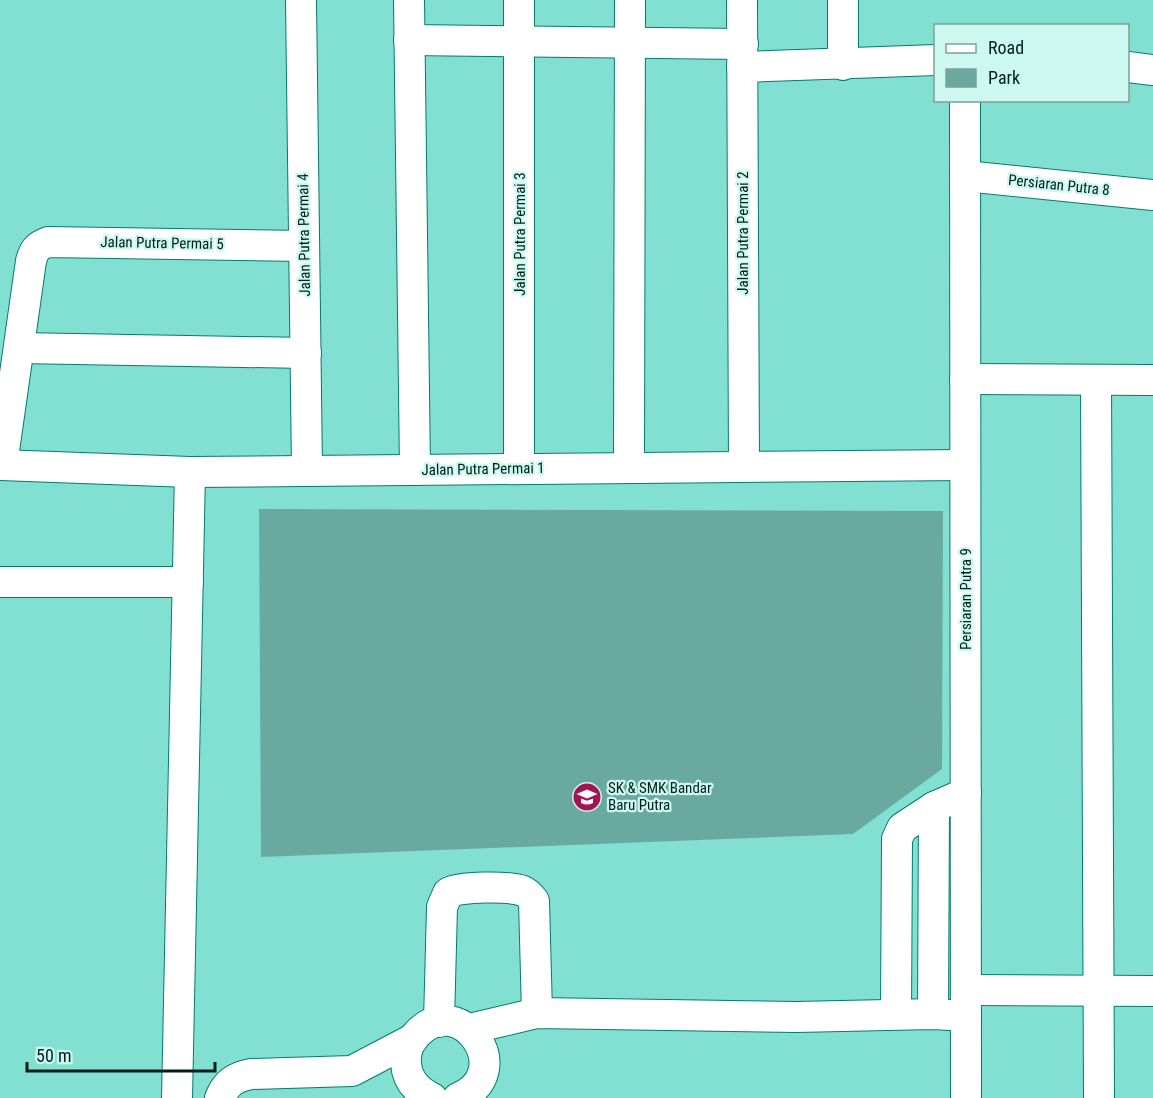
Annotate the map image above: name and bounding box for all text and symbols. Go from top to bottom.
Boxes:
legend [934,24,1129,102]
text: Road [988,37,1024,58]
text: Park [988,67,1020,88]
street label: Jalan Putra Permai 2 [734,171,752,295]
street label: Persiaran Putra 8 [1007,171,1111,199]
street label: Jalan Putra Permai 3 [511,172,529,296]
street label: Jalan Putra Permai 4 [294,173,314,297]
street label: Jalan Putra Permai 5 [100,233,224,253]
street label: Jalan Putra Permai 1 [421,459,545,479]
street label: Persiaran Putra 9 [957,548,975,650]
place label: SK & SMK Bandar Baru Putra [608,779,712,814]
school or university icon: SK & SMK Bandar Baru Putra [571,781,603,813]
scale bar [27,1035,214,1073]
text: 50 m [36,1045,71,1066]

